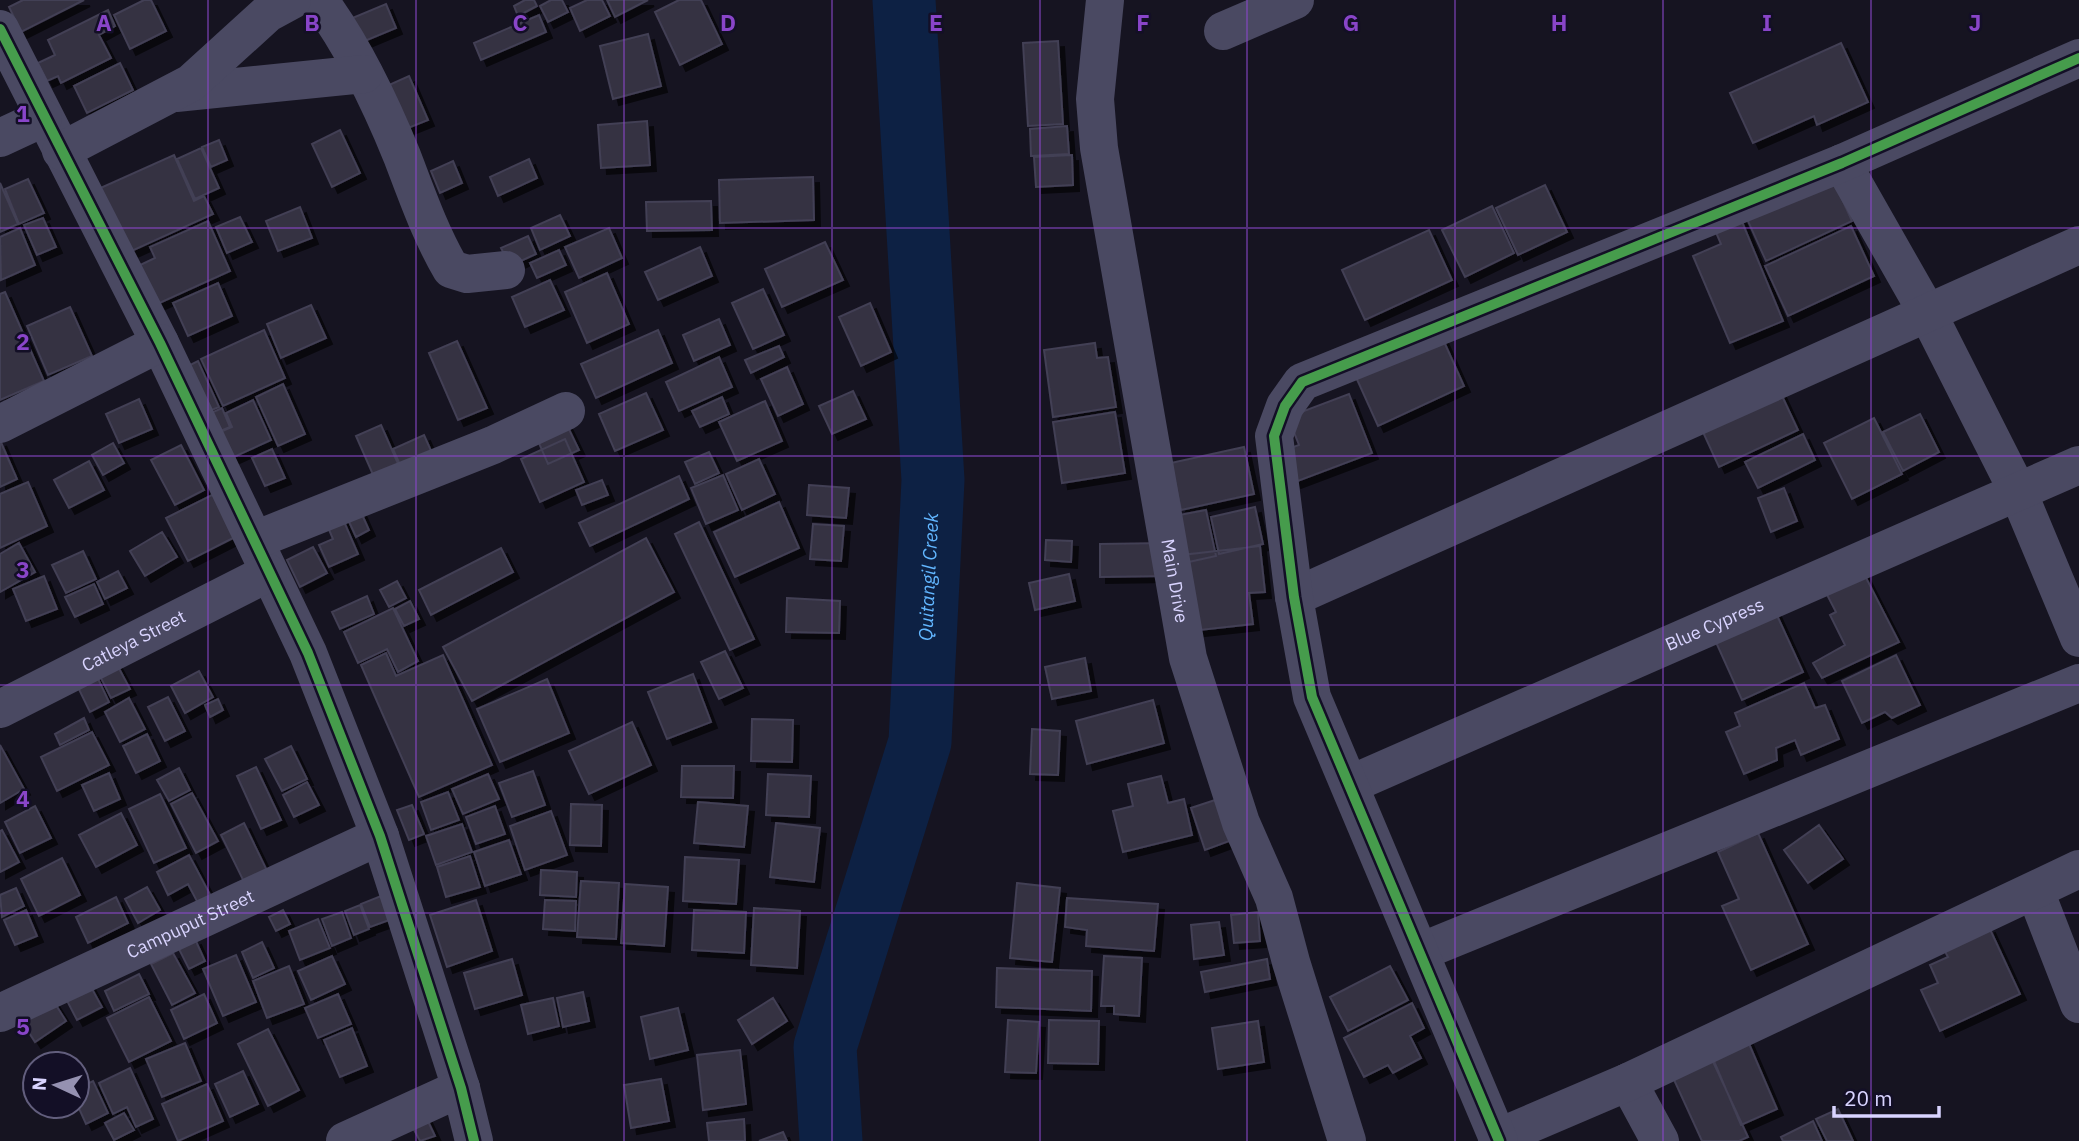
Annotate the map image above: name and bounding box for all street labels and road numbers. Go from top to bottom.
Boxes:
street label: Main Drive [1156,537,1194,625]
street label: Blue Cypress [1661,592,1767,656]
street label: Catleya Street [78,605,190,677]
street label: Campuput Street [123,884,258,963]

